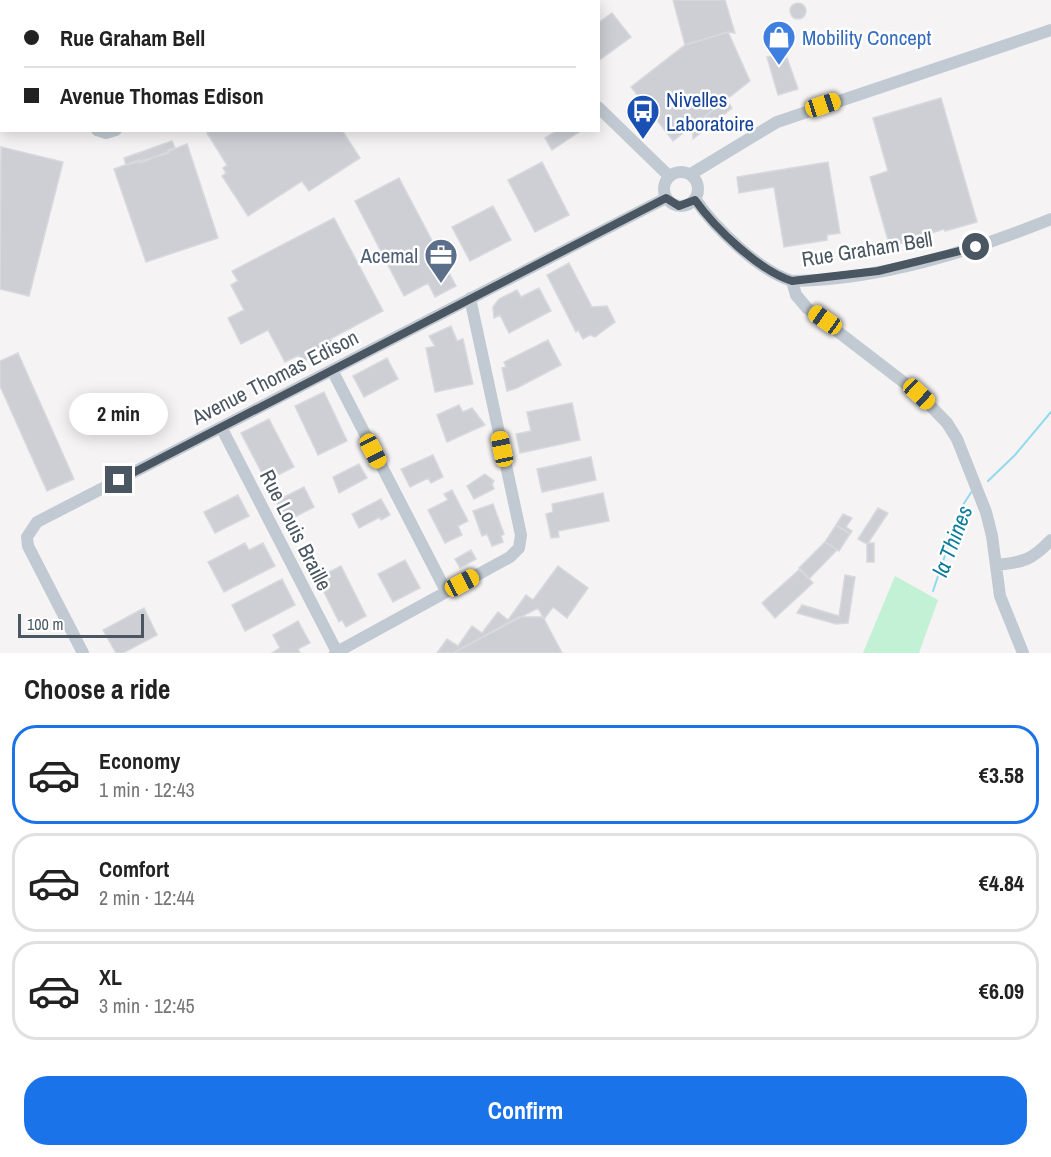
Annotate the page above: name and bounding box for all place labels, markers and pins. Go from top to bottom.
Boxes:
shop icon: Mobility Concept [761,19,797,66]
place label: Mobility Concept [802,23,931,52]
place label: Nivelles Laboratoire [666,85,754,138]
bus stop icon: Nivelles Laboratoire [625,93,661,140]
office icon: Acemal [423,237,459,284]
place label: Acemal [360,241,418,270]

